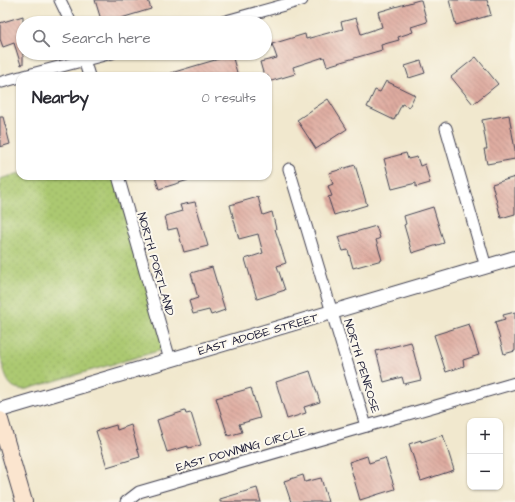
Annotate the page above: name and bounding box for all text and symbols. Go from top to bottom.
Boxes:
search box [16,16,272,60]
icon: search [30,27,52,49]
text: Search here [62,28,151,49]
text: Nearby [32,86,89,110]
text: 0 results [201,89,256,107]
street label: NORTH PORTLAND [133,211,178,318]
street label: EAST ADOBE STREET [196,309,321,360]
street label: NORTH PENROSE [339,317,384,415]
map controls [467,418,503,490]
button: + [467,418,503,454]
street label: EAST DOWNING CIRCLE [174,423,308,476]
button: − [467,454,503,490]

